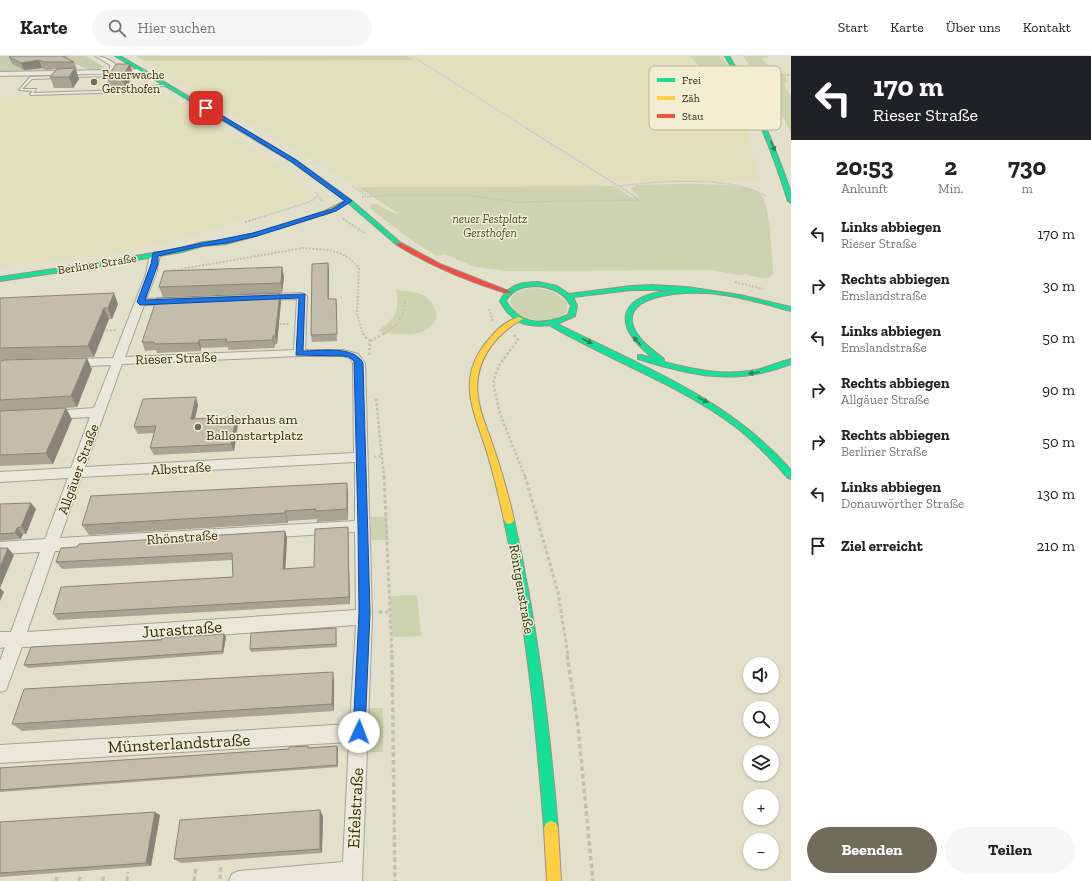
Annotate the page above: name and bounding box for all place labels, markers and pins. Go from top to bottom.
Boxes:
place label: Feuerwache Gersthofen [102,68,165,96]
marker: Feuerwache Gersthofen [89,77,99,87]
pin [189,91,223,125]
place label: Kinderhaus am Ballonstartplatz [206,411,303,444]
marker: Kinderhaus am Ballonstartplatz [193,422,203,432]

